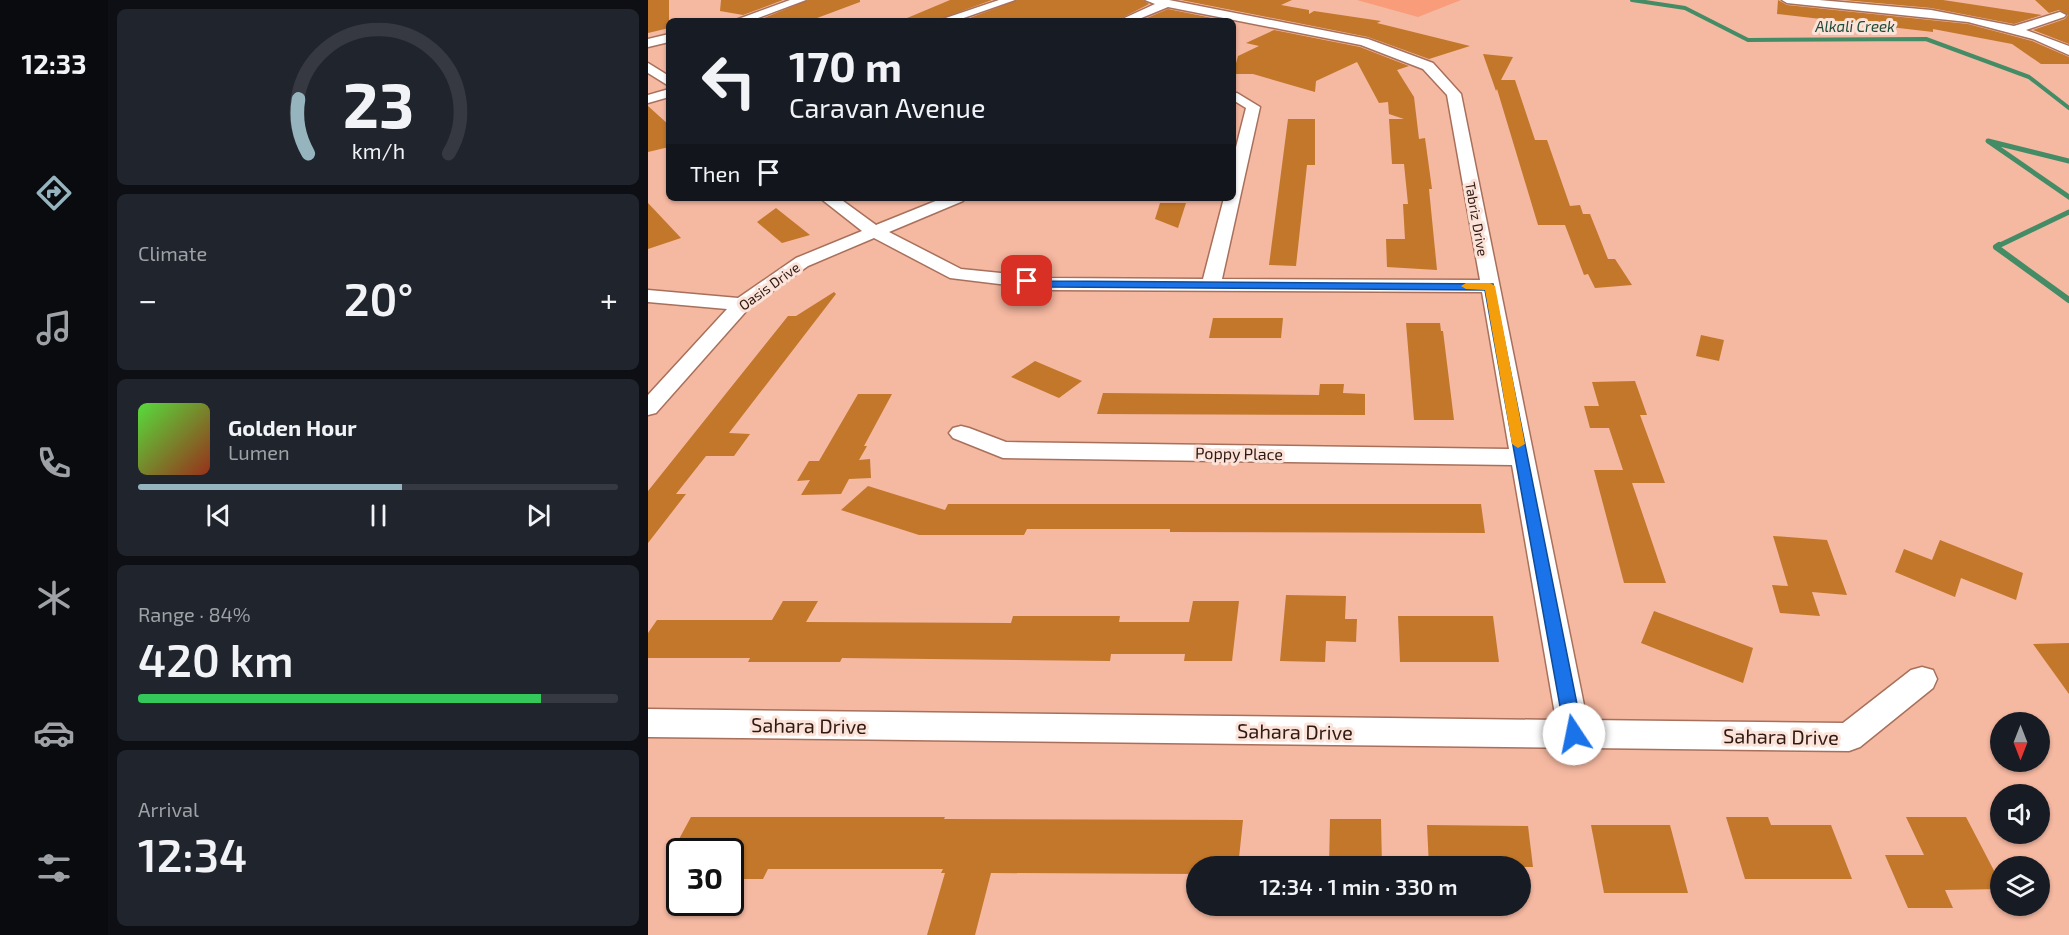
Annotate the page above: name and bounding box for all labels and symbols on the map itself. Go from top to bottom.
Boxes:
water label: Alkali Creek [1814,17,1895,35]
street label: Tabriz Drive [1462,181,1492,257]
pin [1001,255,1052,306]
street label: Oasis Drive [735,258,803,314]
street label: Poppy Place [1195,443,1283,463]
position arrow [1542,702,1606,766]
street label: Sahara Drive [751,712,867,738]
north arrow [1990,712,2050,772]
street label: Sahara Drive [1237,718,1353,744]
street label: Sahara Drive [1723,723,1839,749]
speed limit sign: 30 [666,838,744,916]

